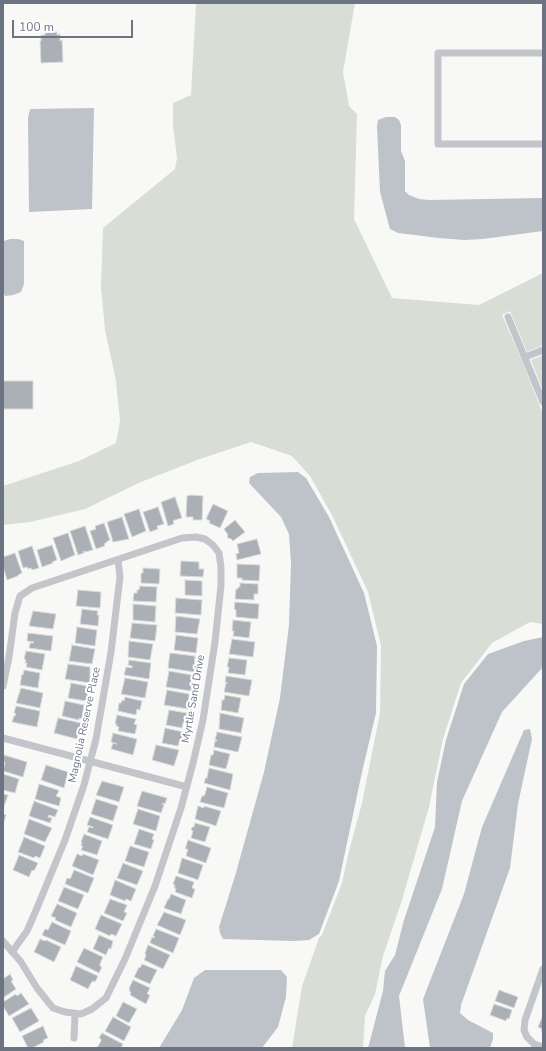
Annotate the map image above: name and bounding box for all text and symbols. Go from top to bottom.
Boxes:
scale bar [14,12,135,38]
text: 100 m [19,19,54,35]
street label: Myrtle Sand Drive [180,654,208,744]
street label: Magnolia Reserve Place [66,666,104,784]

